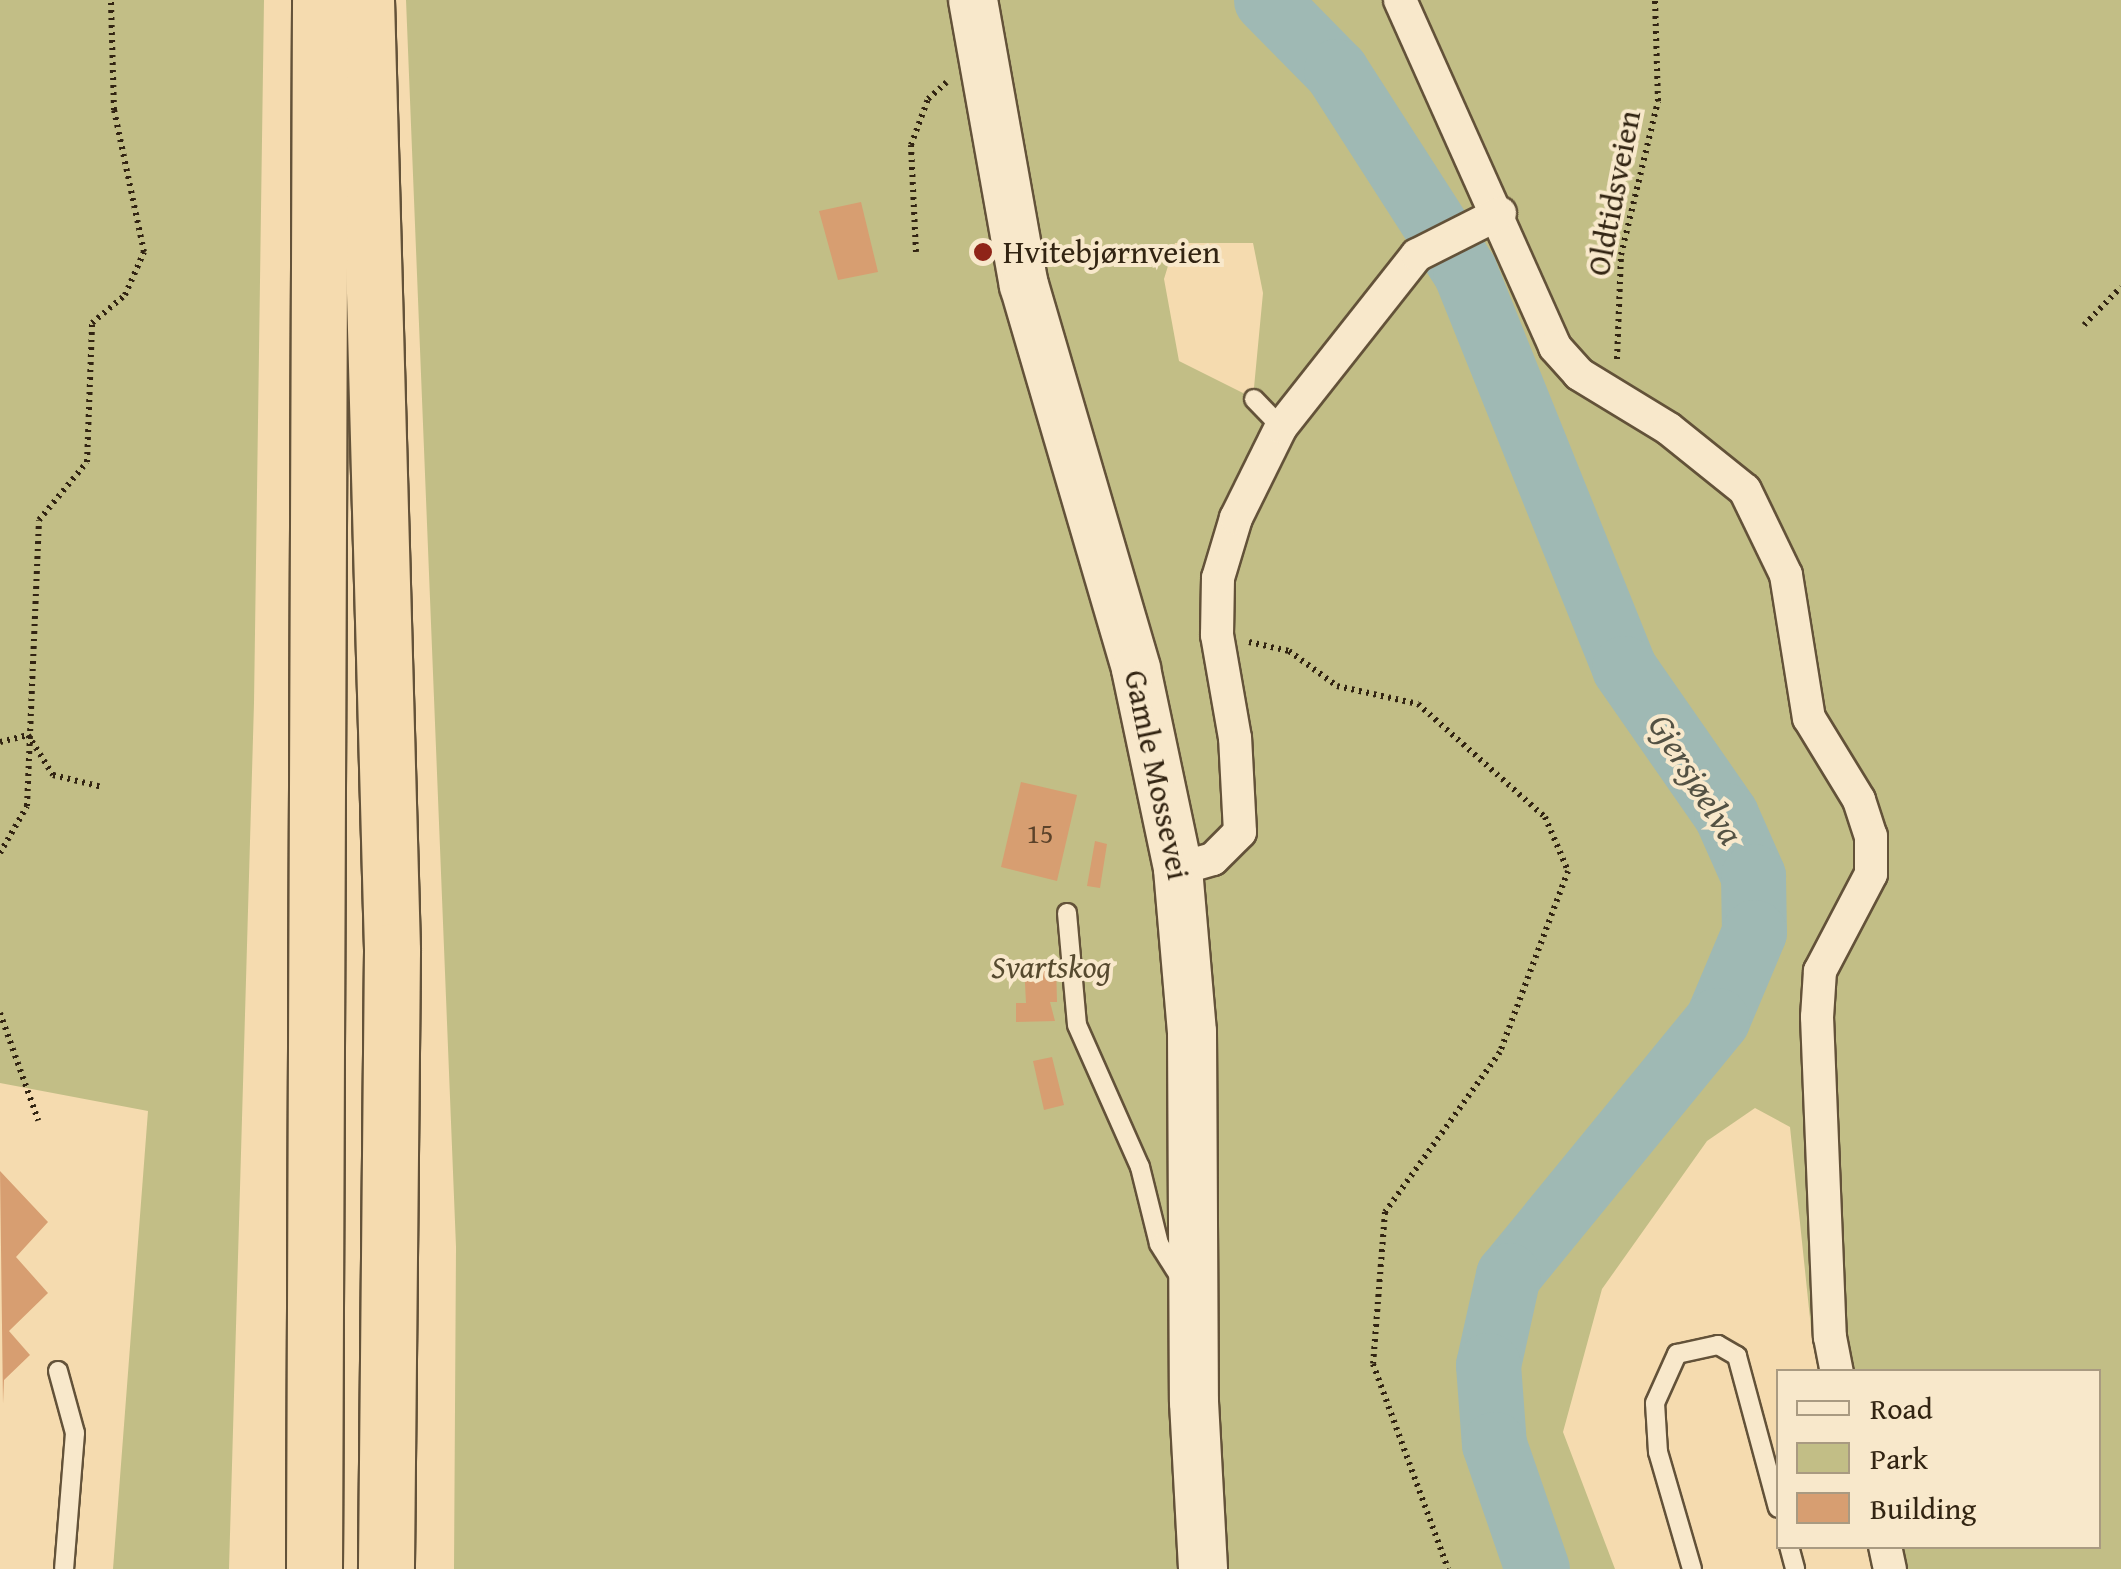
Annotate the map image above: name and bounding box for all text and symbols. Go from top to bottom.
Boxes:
street label: Oldtidsveien [1579,107,1649,279]
place label: Hvitebjørnveien [1003,233,1220,271]
marker: Hvitebjørnveien [972,241,994,263]
street label: Gamle Mossevei [1116,667,1198,883]
water label: Gjersjøelva [1640,706,1752,852]
house number: 15 [1027,816,1053,850]
park label: Svartskog [991,948,1111,986]
legend [1776,1369,2101,1549]
text: Road [1870,1386,1933,1430]
text: Park [1870,1436,1928,1480]
text: Building [1870,1486,1976,1530]

